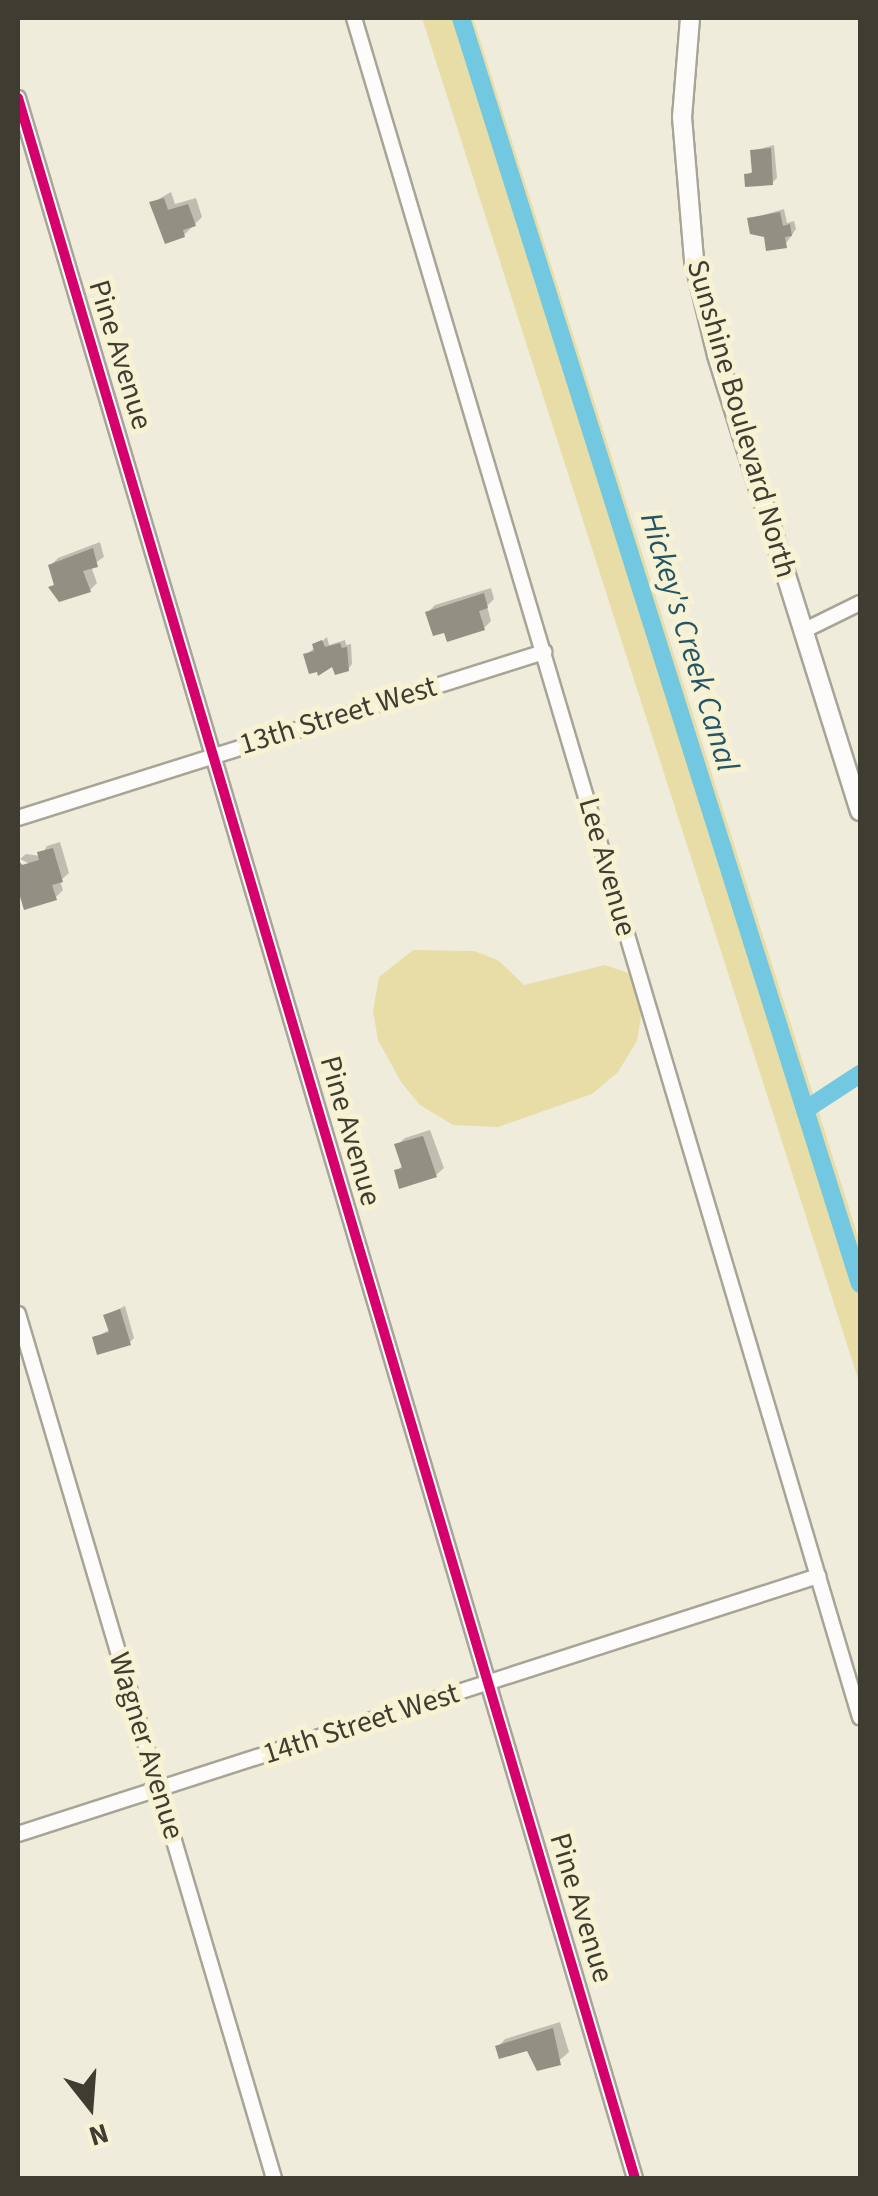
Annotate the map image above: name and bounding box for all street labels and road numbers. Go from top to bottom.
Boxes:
street label: Sunshine Boulevard North [678,256,804,582]
street label: Pine Avenue [80,276,160,434]
street label: 13th Street West [235,669,441,763]
street label: Lee Avenue [570,794,644,940]
street label: Pine Avenue [311,1052,389,1210]
street label: Wagner Avenue [101,1648,191,1844]
street label: 14th Street West [258,1675,464,1773]
street label: Pine Avenue [541,1829,621,1987]

